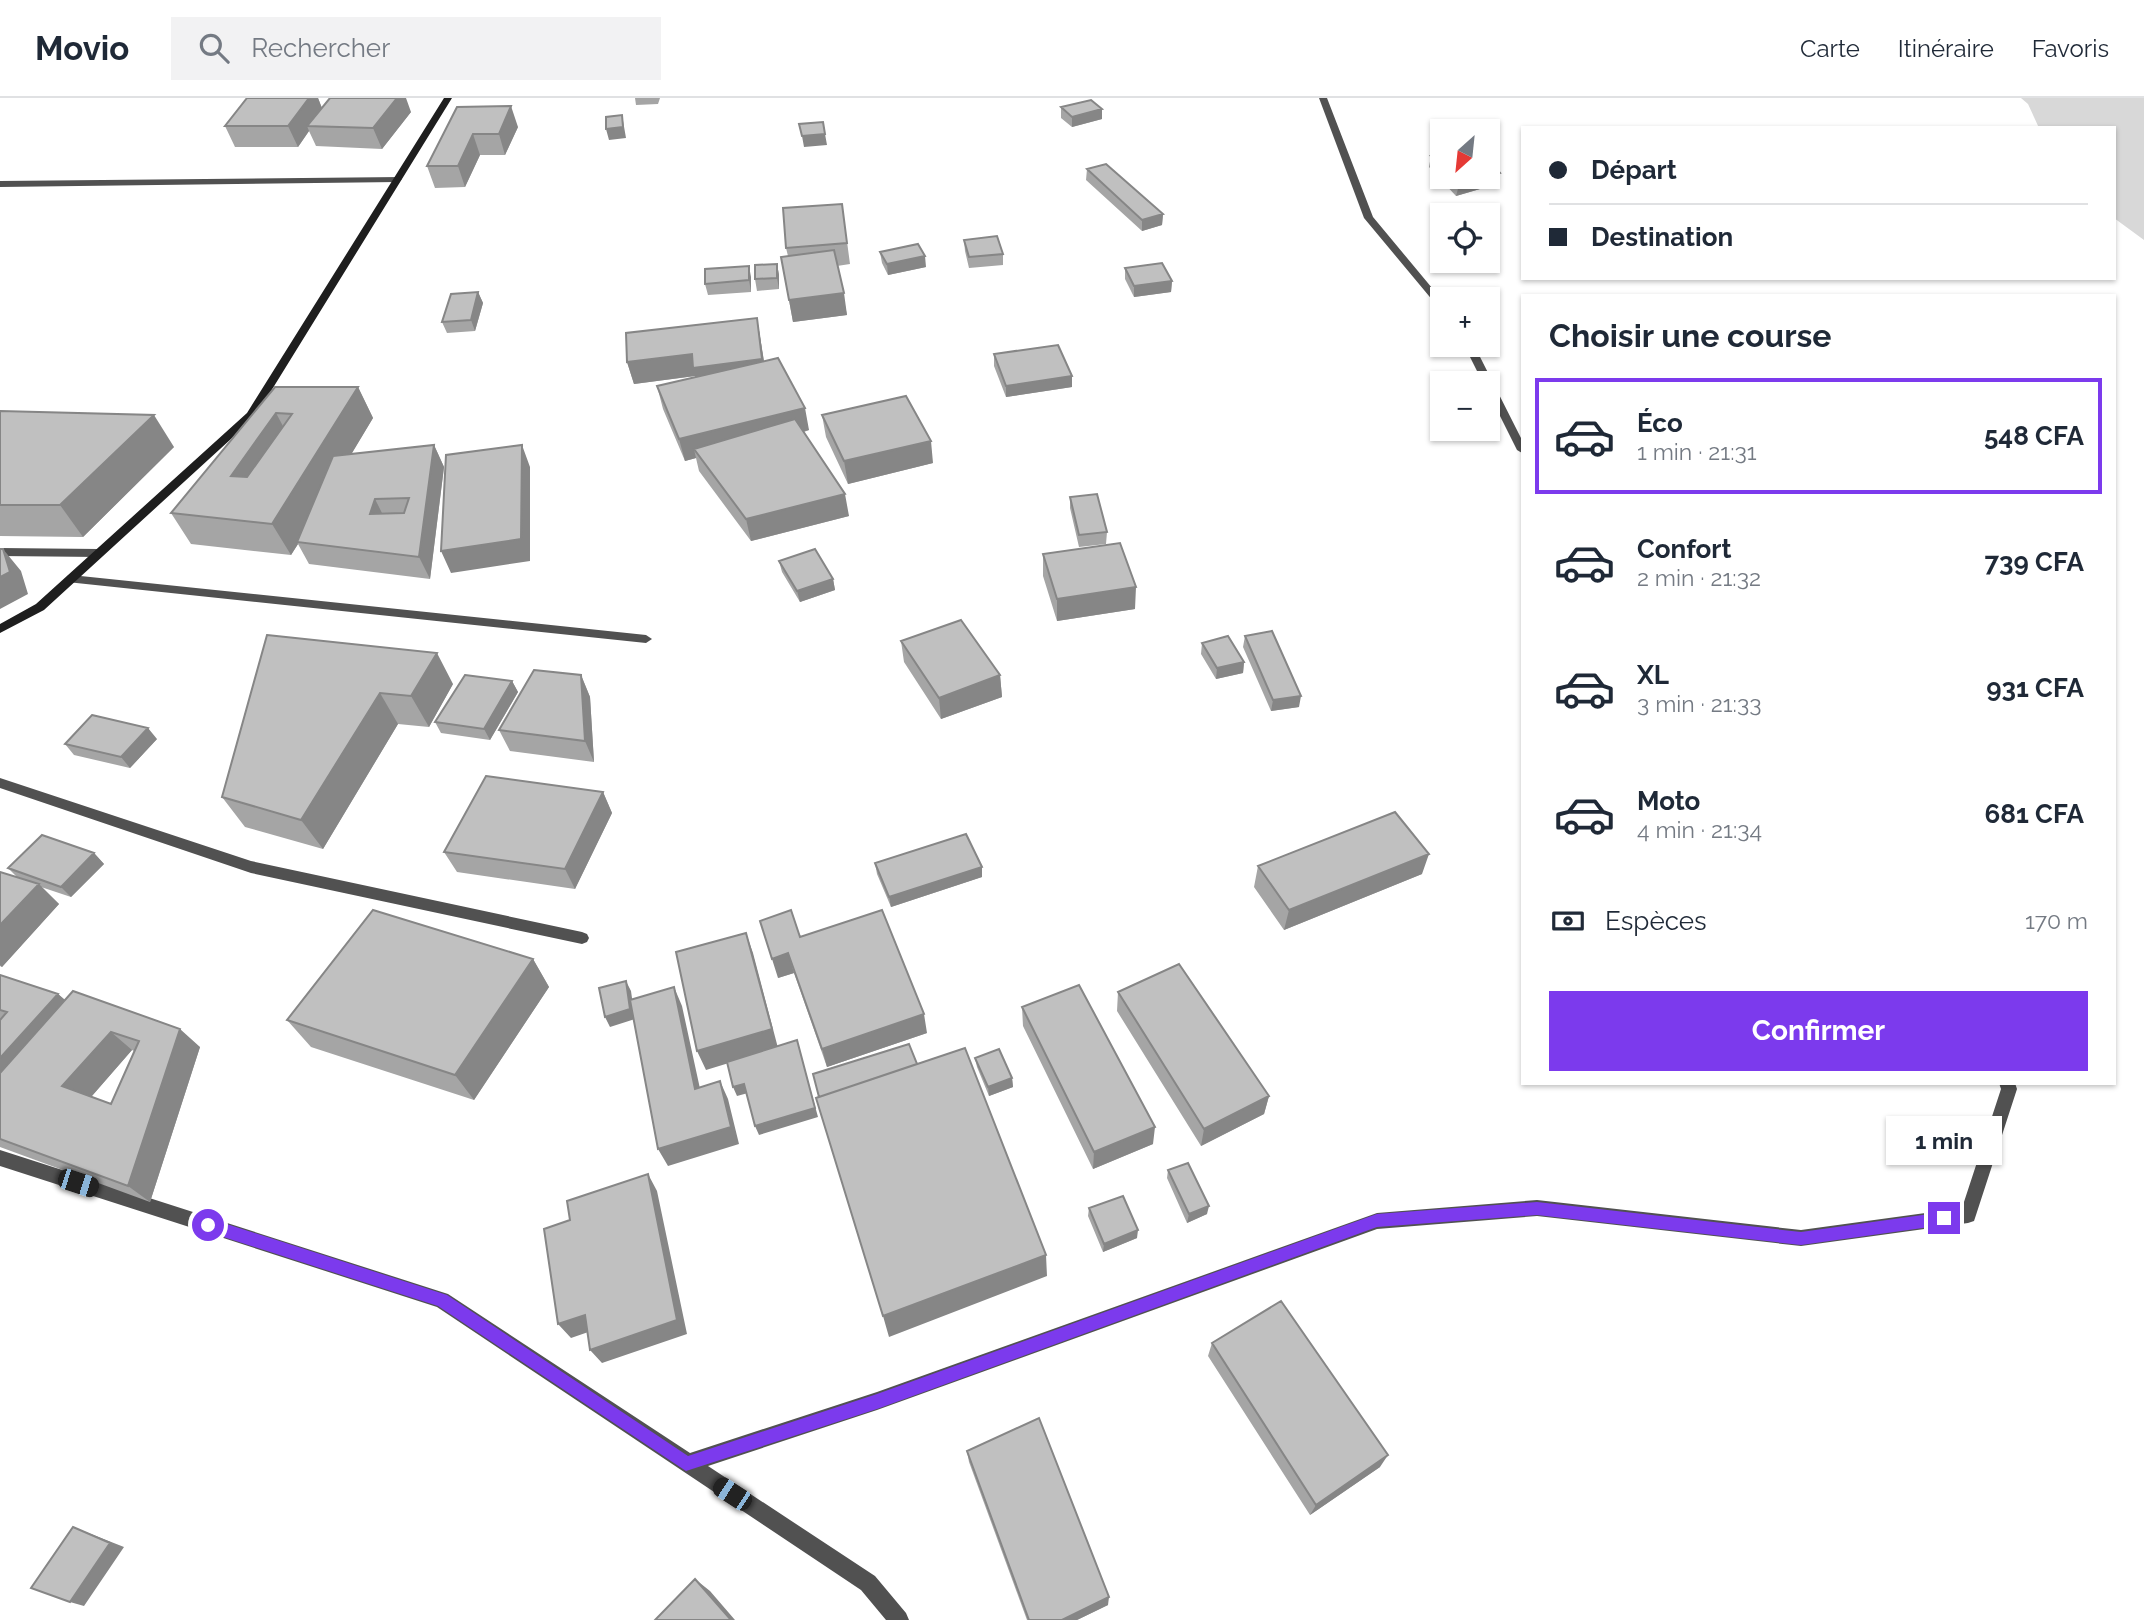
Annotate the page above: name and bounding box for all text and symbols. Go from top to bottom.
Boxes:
search box [171,17,661,80]
text: Movio [35,29,129,68]
icon: search [195,29,233,67]
text: Rechercher [251,33,390,63]
text: Carte [1800,34,1860,63]
text: Itinéraire [1898,34,1994,63]
text: Favoris [2032,34,2109,63]
north arrow [1430,119,1500,189]
map controls [1430,119,1500,441]
text: Départ [1591,155,1677,185]
button: locate [1430,203,1500,273]
text: Destination [1591,222,1733,252]
button: + [1430,287,1500,357]
text: Choisir une course [1549,317,1832,354]
button: − [1430,371,1500,441]
icon: car [1553,405,1616,468]
text: Éco [1637,408,1683,438]
text: 548 CFA [1984,421,2084,451]
text: 1 min · 21:31 [1637,438,1757,465]
icon: car [1553,531,1616,594]
text: Confort [1637,534,1731,564]
text: 739 CFA [1984,547,2084,577]
text: 2 min · 21:32 [1637,564,1761,591]
icon: car [1553,657,1616,720]
text: XL [1637,660,1669,690]
text: 931 CFA [1986,673,2084,703]
text: 3 min · 21:33 [1637,690,1762,717]
icon: car [1553,783,1616,846]
text: Moto [1637,786,1700,816]
text: 681 CFA [1985,799,2084,829]
text: 4 min · 21:34 [1637,816,1762,843]
icon: cash [1549,902,1587,940]
text: Espèces [1605,906,1707,936]
text: 170 m [2025,907,2088,934]
button: Confirmer [1549,991,2088,1071]
callout: 1 min [1886,1116,2002,1166]
text: 1 min [1915,1127,1973,1154]
car [55,1167,102,1199]
route end [1928,1202,1960,1234]
route start [192,1209,224,1241]
car [709,1474,756,1514]

